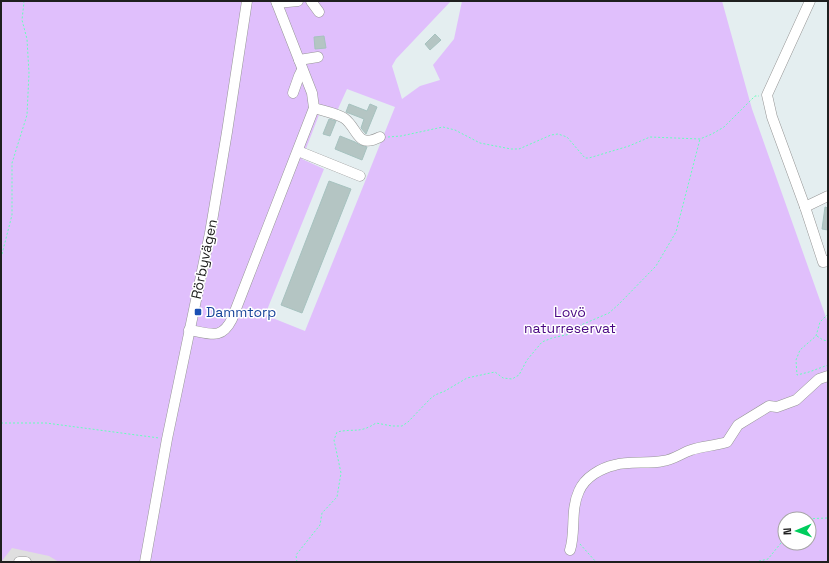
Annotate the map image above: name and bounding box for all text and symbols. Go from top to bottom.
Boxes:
street label: Rörbyvägen [187,217,221,301]
place label: Dammtorp [206,303,276,321]
park label: Lovö naturreservat [524,303,616,337]
marker: Dammtorp [193,307,203,317]
north arrow [777,511,817,551]
text: N [780,527,794,535]

